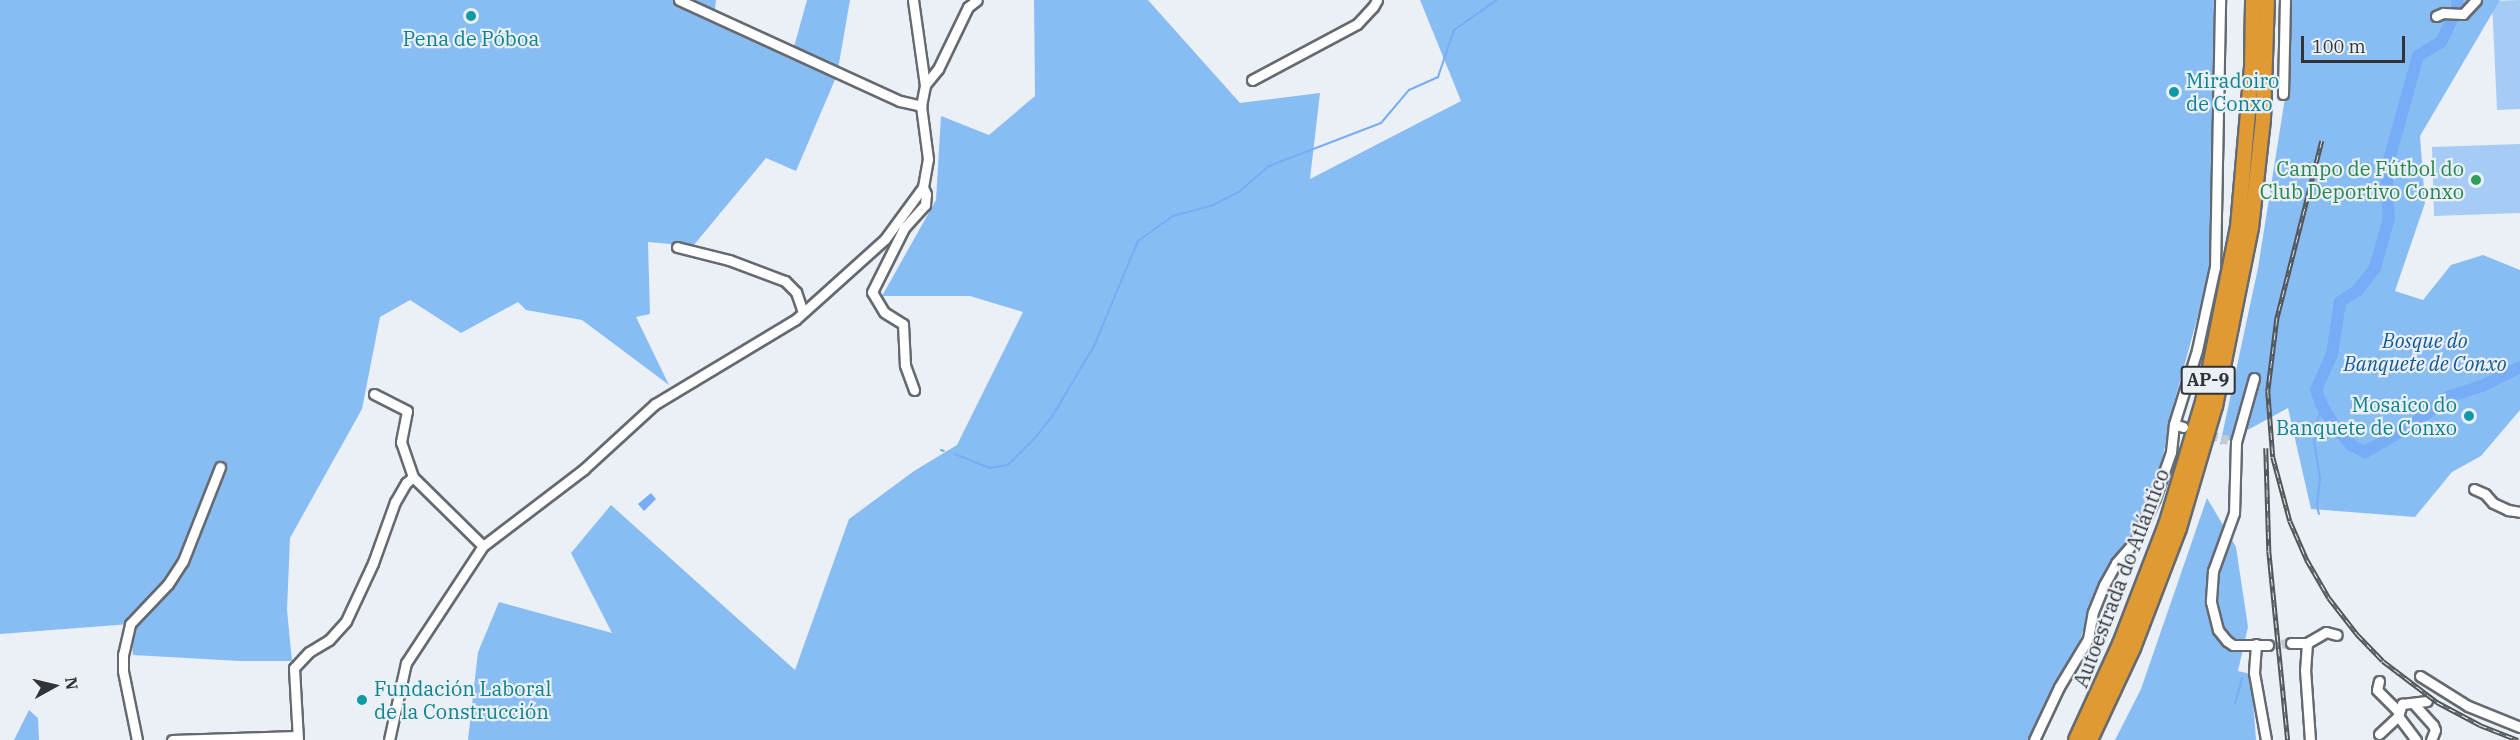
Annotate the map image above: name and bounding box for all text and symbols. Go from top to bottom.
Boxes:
marker: Pena de Póboa [464,9,478,23]
scale bar [2304,24,2408,62]
place label: Pena de Póboa [403,26,539,50]
text: 100 m [2312,35,2366,58]
place label: Miradoiro de Conxo [2186,68,2279,115]
marker: Miradoiro de Conxo [2167,85,2181,99]
place label: Campo de Fútbol do Club Deportivo Conxo [2260,156,2464,203]
marker: Campo de Fútbol do Club Deportivo Conxo [2469,173,2483,187]
park label: Bosque do Banquete de Conxo [2343,328,2507,375]
road number: AP-9 [2180,365,2236,395]
place label: Mosaico do Banquete de Conxo [2276,392,2457,439]
marker: Mosaico do Banquete de Conxo [2462,409,2476,423]
street label: Autoestrada do Atlántico [2068,465,2174,691]
north arrow [24,656,84,716]
text: N [61,676,83,691]
place label: Fundación Laboral de la Construcción [374,676,551,723]
marker: Fundación Laboral de la Construcción [355,693,369,707]

